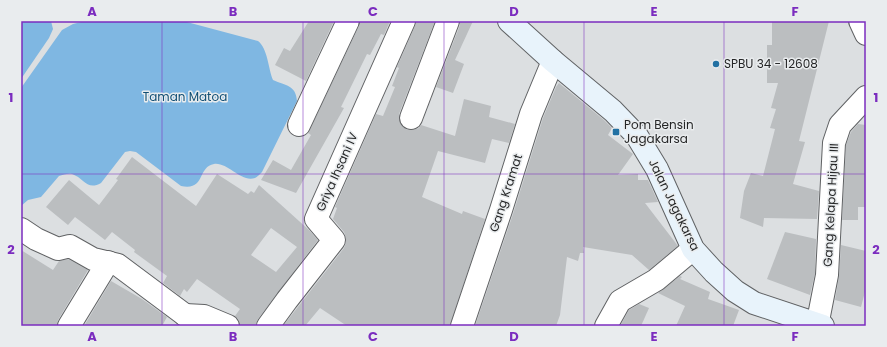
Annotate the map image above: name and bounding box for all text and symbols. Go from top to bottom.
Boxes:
text: A [87,2,97,21]
text: B [229,2,238,21]
text: C [368,2,378,21]
text: D [509,2,519,21]
text: E [650,2,658,21]
text: F [791,2,799,21]
place label: SPBU 34 - 12608 [724,55,818,72]
marker: SPBU 34 - 12608 [711,59,721,69]
text: 1 [9,88,13,107]
park label: Taman Matoa [143,88,227,105]
text: 1 [874,88,878,107]
place label: Pom Bensin Jagakarsa [624,116,694,147]
marker: Pom Bensin Jagakarsa [611,127,621,137]
street label: Griya Ihsani IV [312,130,362,214]
street label: Gang Kelapa Hijau III [819,143,842,267]
street label: Gang Kramat [485,152,526,234]
street label: Jalan Jagakarsa [645,156,704,254]
text: 2 [7,240,15,259]
text: 2 [872,240,880,259]
text: A [87,327,97,346]
text: B [229,327,238,346]
text: C [368,327,378,346]
text: D [509,327,519,346]
text: E [650,327,658,346]
text: F [791,327,799,346]

